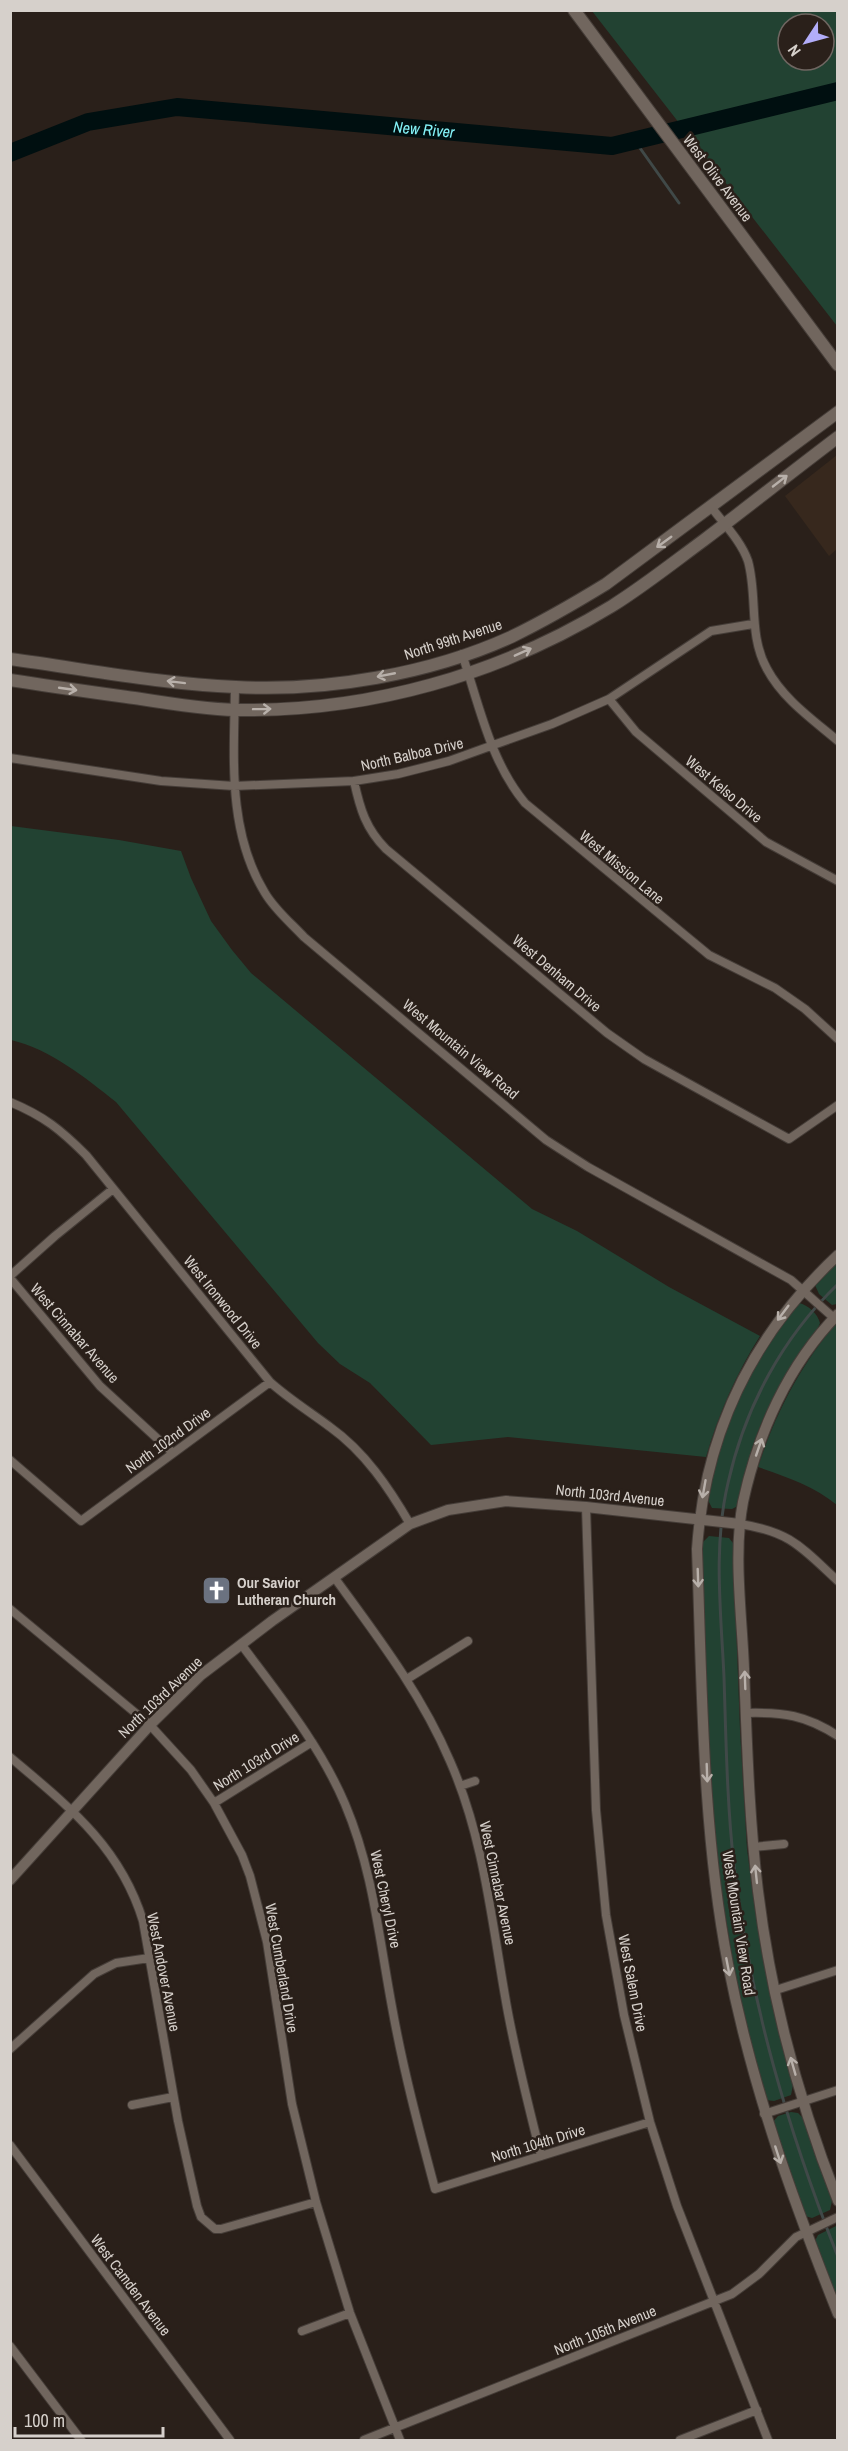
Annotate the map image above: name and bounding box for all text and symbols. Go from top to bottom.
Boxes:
north arrow [776,12,836,72]
text: N [782,41,806,61]
water label: New River [392,115,456,143]
street label: West Olive Avenue [678,130,758,226]
one-way arrow [772,475,788,487]
one-way arrow [657,536,673,548]
street label: North 99th Avenue [401,613,505,665]
one-way arrow [514,646,532,657]
one-way arrow [377,669,396,681]
one-way arrow [167,676,187,687]
one-way arrow [58,683,78,694]
one-way arrow [252,703,272,715]
street label: North Balboa Drive [359,732,465,776]
street label: West Kelso Drive [681,750,767,828]
street label: West Mission Lane [575,825,669,909]
street label: West Denham Drive [508,929,606,1017]
street label: West Mountain View Road [398,994,524,1104]
street label: West Ironwood Drive [179,1251,267,1353]
street label: West Cinnabar Avenue [26,1279,124,1388]
one-way arrow [777,1304,789,1320]
street label: North 102nd Drive [121,1402,215,1478]
one-way arrow [754,1438,765,1457]
street label: North 103rd Avenue [555,1479,666,1511]
one-way arrow [699,1479,710,1499]
one-way arrow [693,1568,704,1588]
place label: Our Savior Lutheran Church [237,1572,336,1610]
church icon: Our Savior Lutheran Church [200,1575,232,1607]
street label: North 103rd Avenue [113,1651,207,1742]
one-way arrow [739,1670,750,1690]
street label: North 103rd Drive [209,1726,303,1796]
one-way arrow [701,1763,712,1783]
street label: West Cinnabar Avenue [475,1819,521,1947]
street label: West Cheryl Drive [365,1848,407,1950]
street label: West Mountain View Road [717,1849,761,1997]
one-way arrow [750,1865,761,1885]
street label: West Cumberland Drive [260,1902,304,2034]
street label: West Andover Avenue [142,1911,186,2033]
street label: West Salem Drive [613,1932,653,2034]
one-way arrow [723,1956,734,1976]
one-way arrow [787,2057,798,2076]
street label: North 104th Drive [489,2119,588,2167]
one-way arrow [773,2145,784,2164]
street label: West Camden Avenue [86,2230,176,2340]
street label: North 105th Avenue [551,2300,659,2360]
scale bar [15,2400,164,2438]
text: 100 m [24,2408,65,2433]

